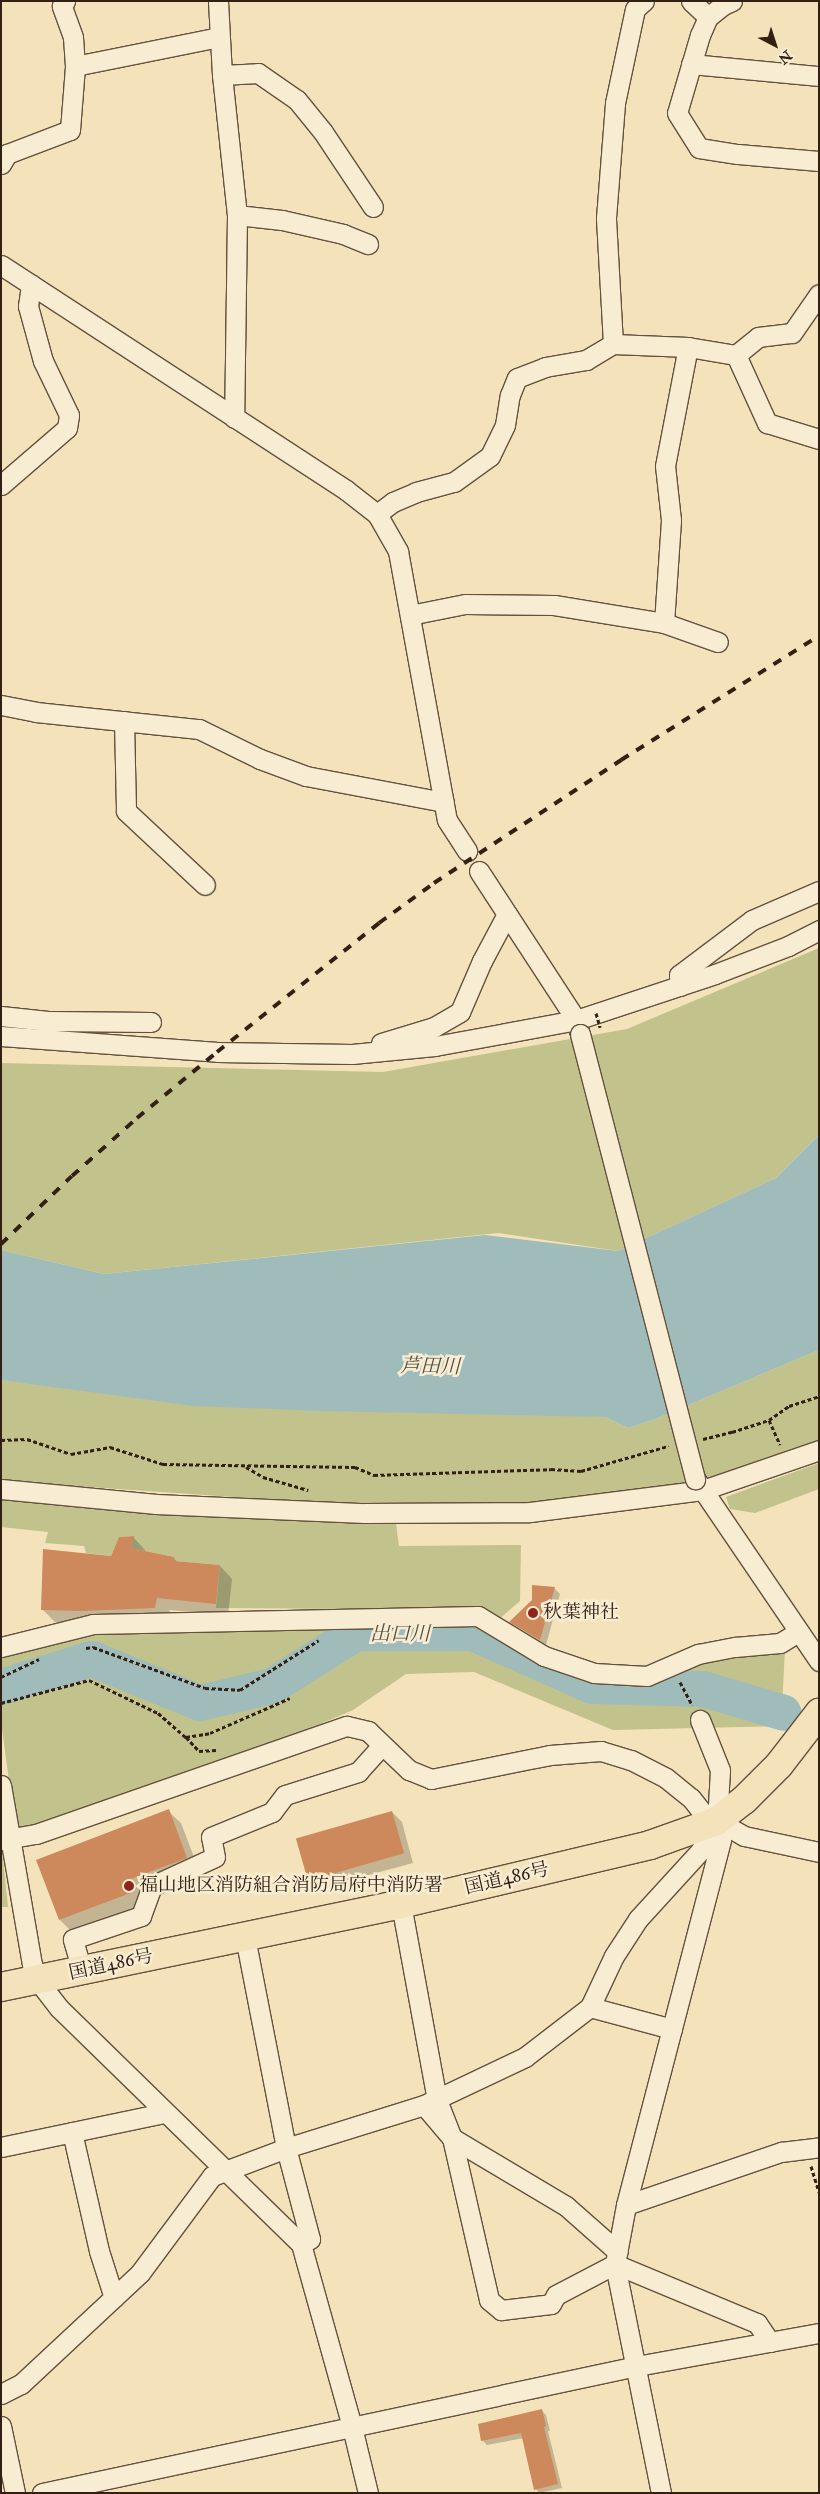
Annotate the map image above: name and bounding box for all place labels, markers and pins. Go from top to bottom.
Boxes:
place label: 秋葉神社 [543,1602,619,1624]
marker: 秋葉神社 [527,1607,539,1619]
place label: 福山地区消防組合消防局府中消防署 [139,1875,443,1897]
marker: 福山地区消防組合消防局府中消防署 [123,1880,135,1892]

